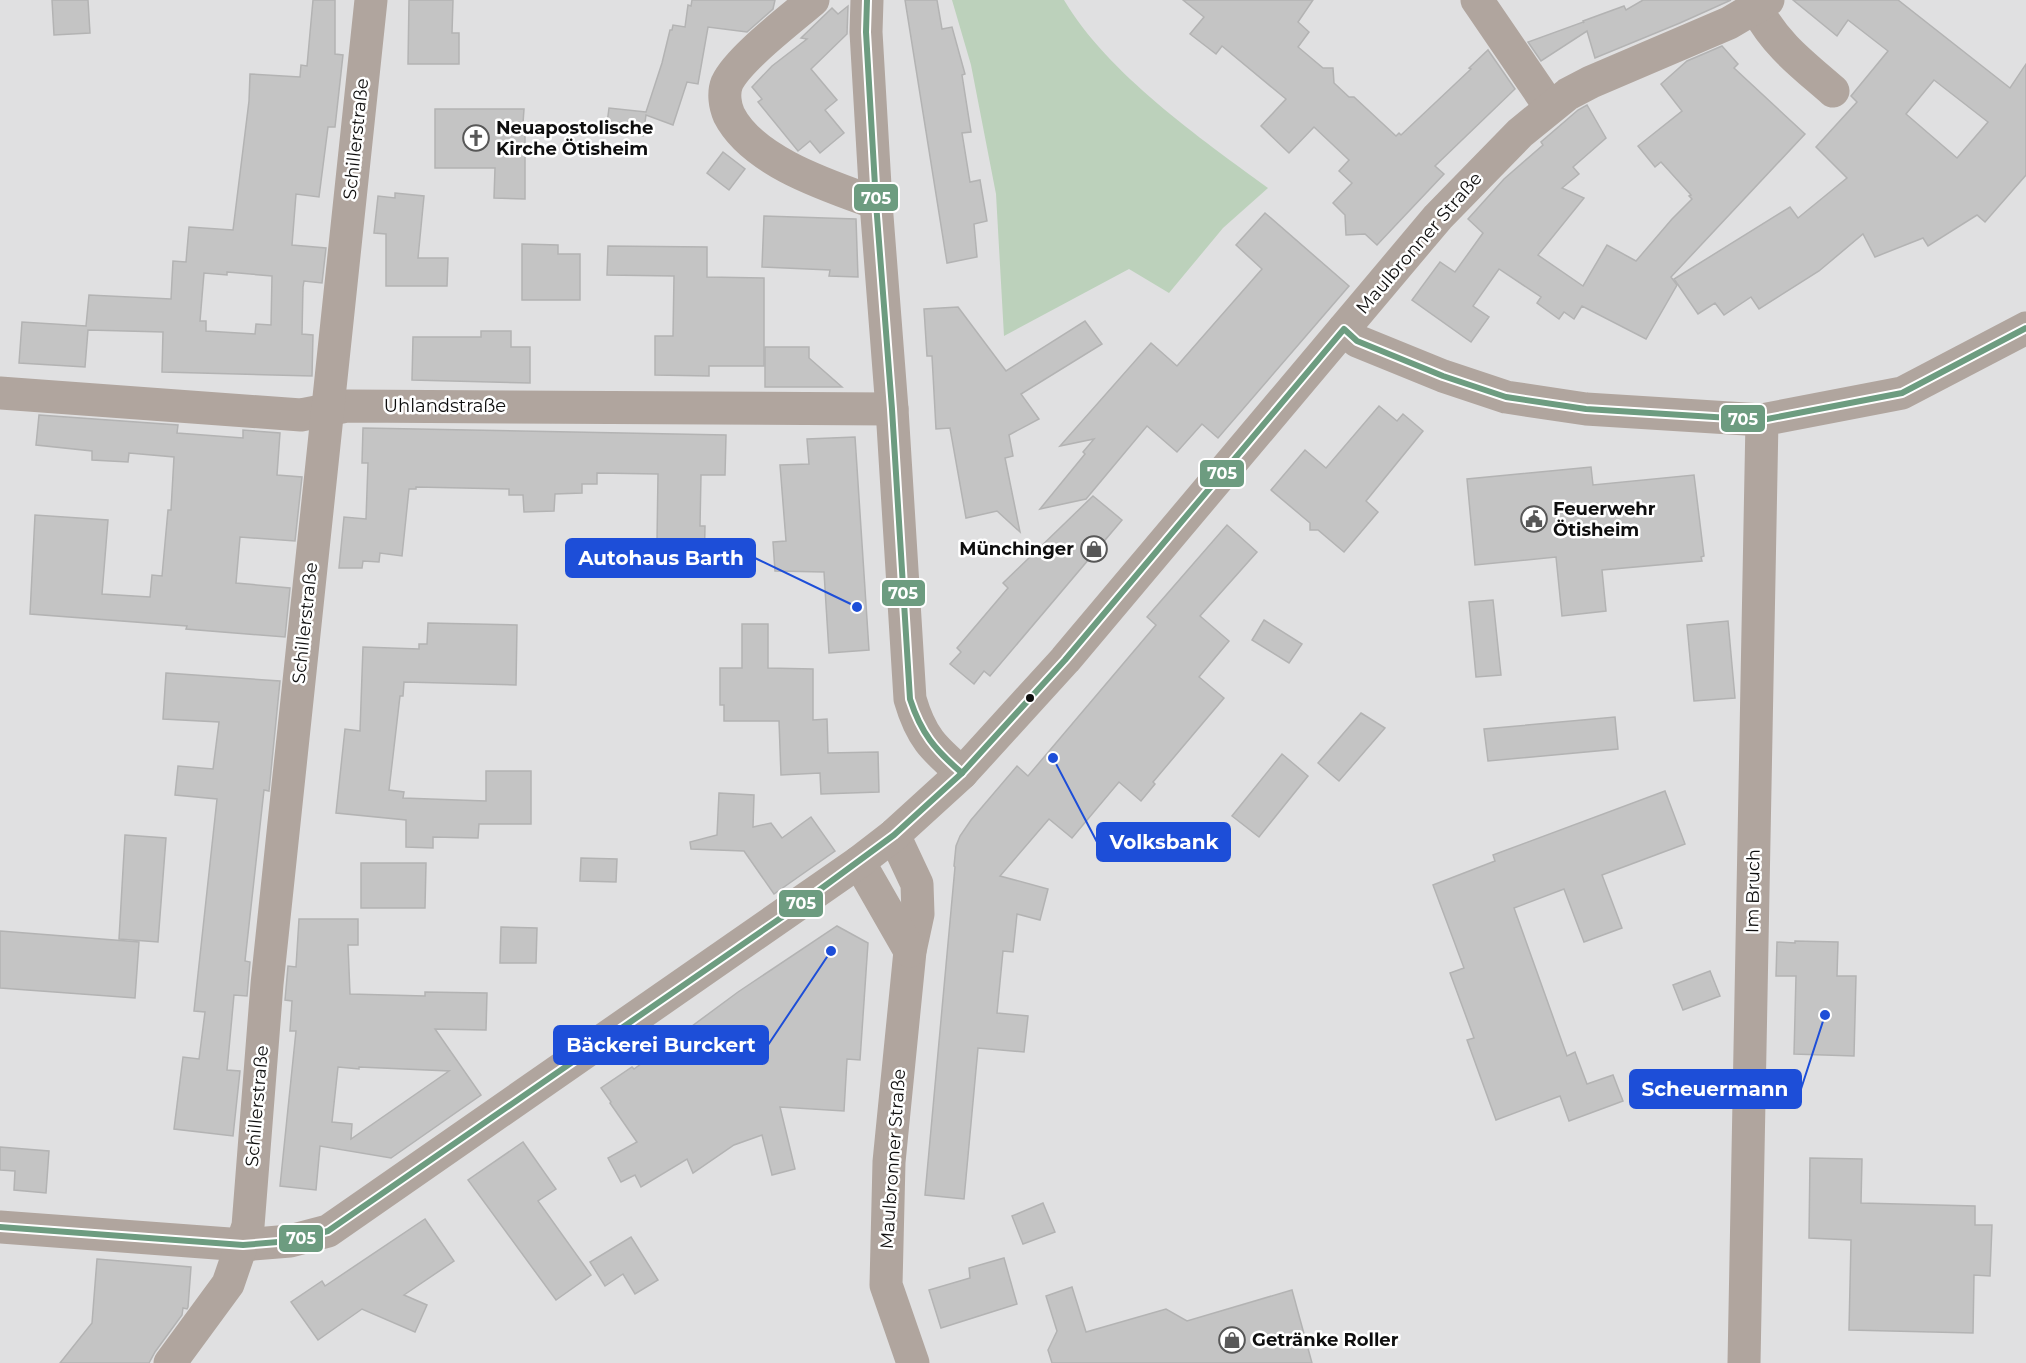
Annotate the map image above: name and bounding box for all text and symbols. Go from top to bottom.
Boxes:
street label: Schillerstraße [339,77,373,201]
place label: Neuapostolische Kirche Ötisheim [496,117,653,160]
church icon: Neuapostolische Kirche Ötisheim [461,123,491,153]
street label: Maulbronner Straße [1351,167,1487,318]
line badge: 705 [853,183,899,212]
text: 705 [861,189,891,208]
street label: Uhlandstraße [384,395,506,417]
line badge: 705 [1720,404,1766,433]
text: 705 [1728,410,1758,429]
line badge: 705 [1199,459,1245,488]
text: 705 [1207,464,1237,483]
place label: Feuerwehr Ötisheim [1553,498,1656,541]
public building icon: Feuerwehr Ötisheim [1519,504,1549,534]
shop icon: Münchinger [1079,534,1109,564]
place label: Münchinger [959,538,1074,560]
callout: Autohaus Barth [566,539,755,577]
text: Autohaus Barth [577,546,744,570]
street label: Schillerstraße [288,561,322,685]
line badge: 705 [881,579,926,607]
text: 705 [888,584,918,603]
unlabelled marker [1024,692,1036,704]
callout: Volksbank [1097,823,1230,861]
text: Volksbank [1108,830,1219,854]
street label: Im Bruch [1741,849,1765,933]
line badge: 705 [778,889,824,918]
text: 705 [786,894,816,913]
callout: Bäckerei Burckert [554,1026,768,1064]
text: Bäckerei Burckert [566,1033,756,1057]
street label: Schillerstraße [241,1044,273,1168]
street label: Maulbronner Straße [876,1068,910,1250]
callout: Scheuermann [1630,1070,1801,1108]
text: Scheuermann [1642,1077,1788,1101]
line badge: 705 [278,1224,324,1253]
text: 705 [286,1229,316,1248]
shop icon: Getränke Roller [1217,1325,1247,1355]
place label: Getränke Roller [1252,1329,1399,1351]

